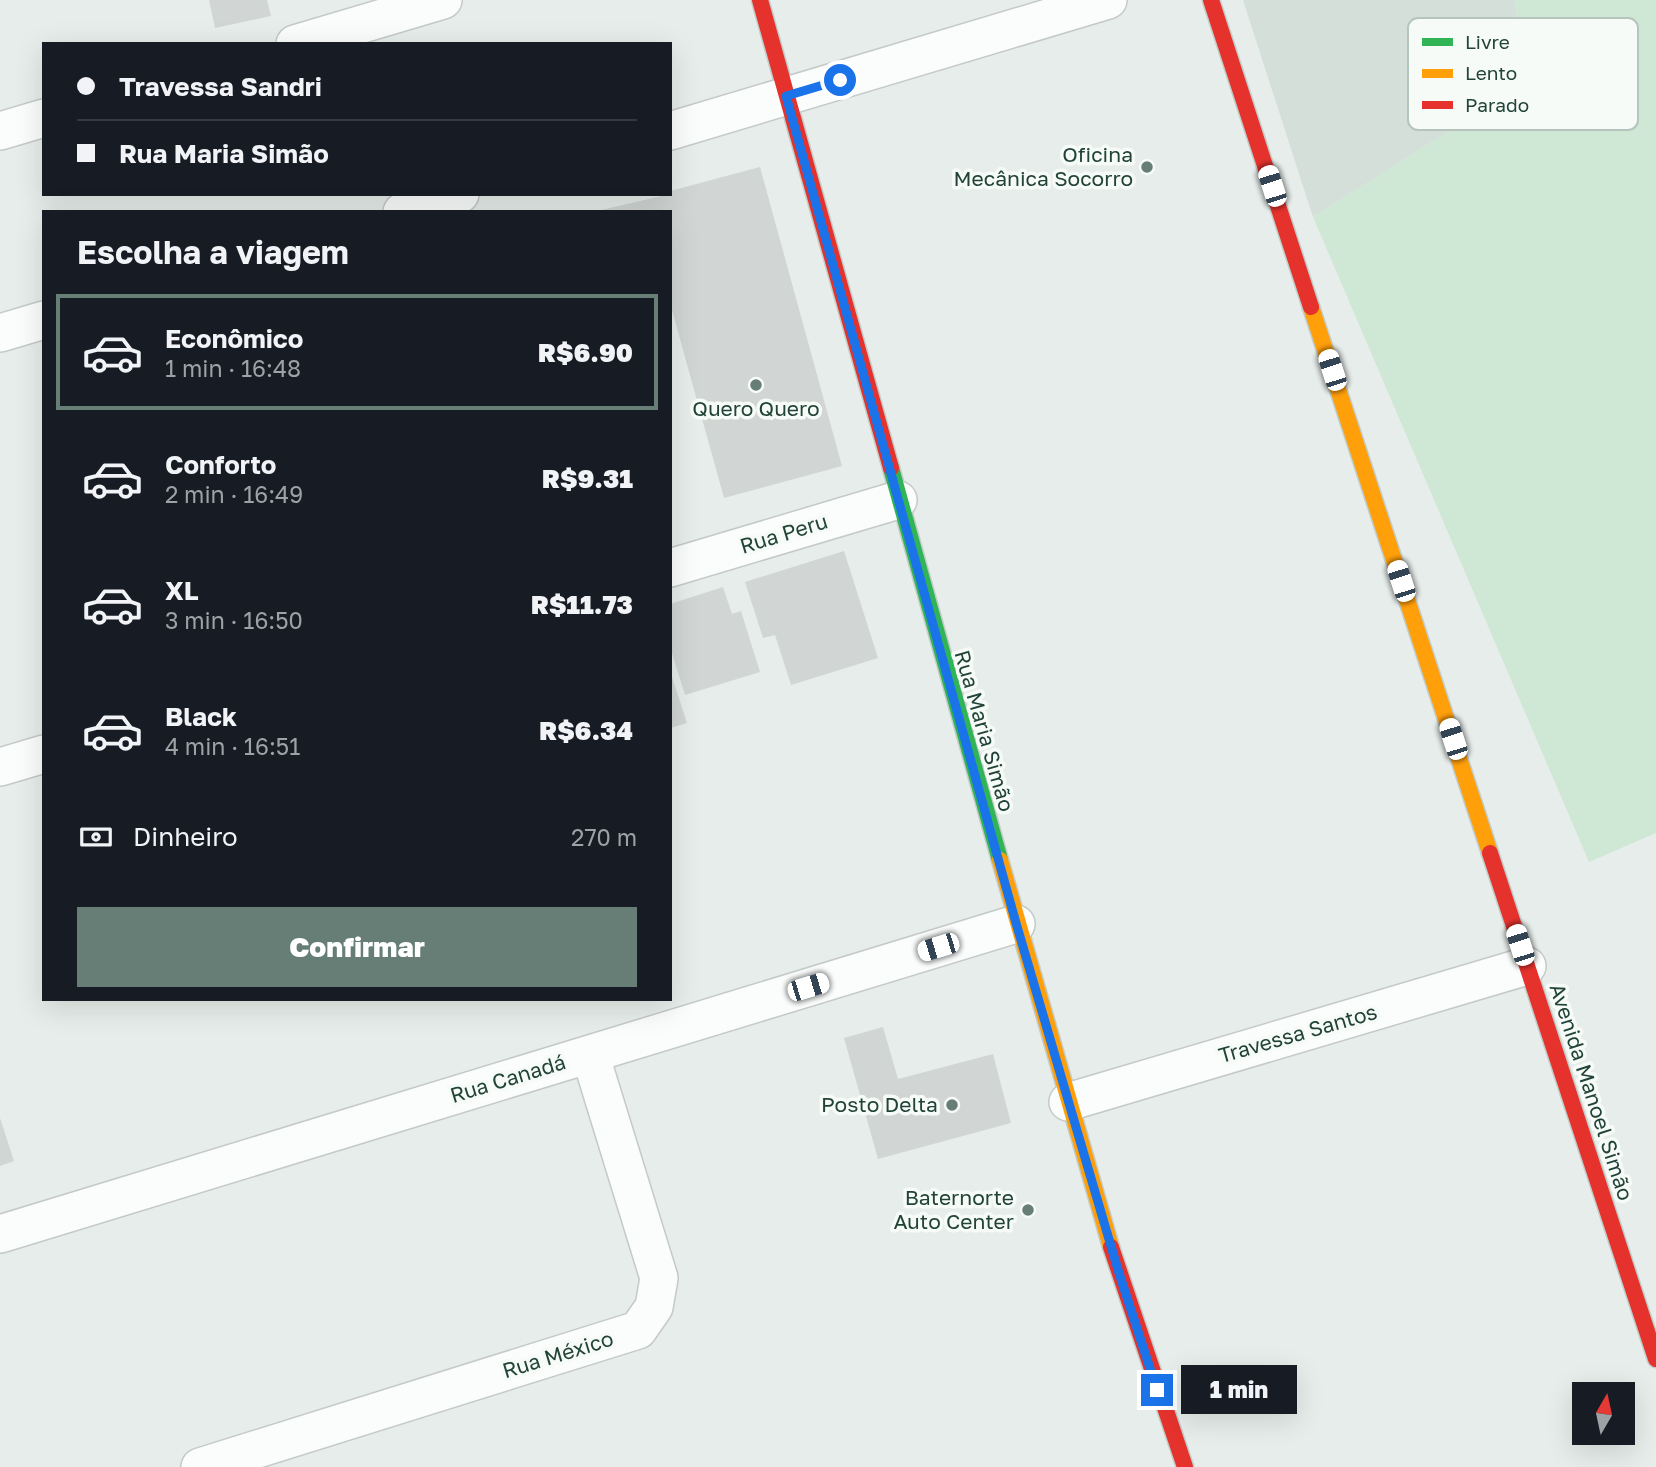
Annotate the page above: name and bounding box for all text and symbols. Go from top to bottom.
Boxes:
legend [1408,18,1638,130]
text: Livre [1465,30,1510,53]
text: Lento [1465,61,1517,84]
route start [824,64,856,96]
text: Travessa Sandri [119,71,322,102]
text: Parado [1465,93,1529,116]
text: Rua Maria Simão [119,138,329,169]
place label: Oficina Mecânica Socorro [953,141,1133,191]
marker: Oficina Mecânica Socorro [1139,159,1155,175]
car [1256,163,1289,209]
text: Escolha a viagem [77,233,349,271]
icon: car [81,321,144,384]
text: Econômico [165,323,303,354]
text: R$6.90 [538,337,633,368]
car [1316,347,1349,393]
text: 1 min · 16:48 [165,354,301,382]
marker: Quero Quero [748,377,764,393]
place label: Quero Quero [692,395,820,421]
icon: car [81,447,144,510]
text: Conforto [165,449,276,480]
text: R$9.31 [542,463,633,494]
text: 2 min · 16:49 [165,480,303,508]
street label: Rua Peru [737,507,831,559]
car [1385,558,1418,604]
icon: car [81,573,144,636]
text: XL [165,575,199,606]
text: R$11.73 [531,589,633,620]
text: 3 min · 16:50 [165,606,303,634]
street label: Rua Maria Simão [949,647,1020,814]
icon: car [81,699,144,762]
text: Black [165,701,237,732]
text: R$6.34 [539,715,633,746]
car [1437,716,1470,762]
text: 4 min · 16:51 [165,732,300,760]
icon: cash [77,818,115,856]
text: Dinheiro [133,821,238,852]
text: 270 m [571,823,637,851]
button: Confirmar [77,907,637,987]
car [1504,922,1537,968]
car [915,931,962,963]
car [785,971,832,1003]
street label: Avenida Manoel Simão [1545,980,1639,1203]
street label: Travessa Santos [1216,998,1380,1068]
street label: Rua Canadá [447,1048,569,1108]
place label: Posto Delta [821,1091,938,1117]
marker: Posto Delta [944,1097,960,1113]
place label: Baternorte Auto Center [893,1184,1014,1234]
marker: Baternorte Auto Center [1020,1202,1036,1218]
street label: Rua México [499,1325,616,1383]
callout: 1 min [1182,1366,1297,1414]
route end [1141,1374,1173,1406]
text: 1 min [1210,1375,1268,1403]
north arrow [1572,1382,1634,1446]
map controls [1572,1382,1635,1445]

